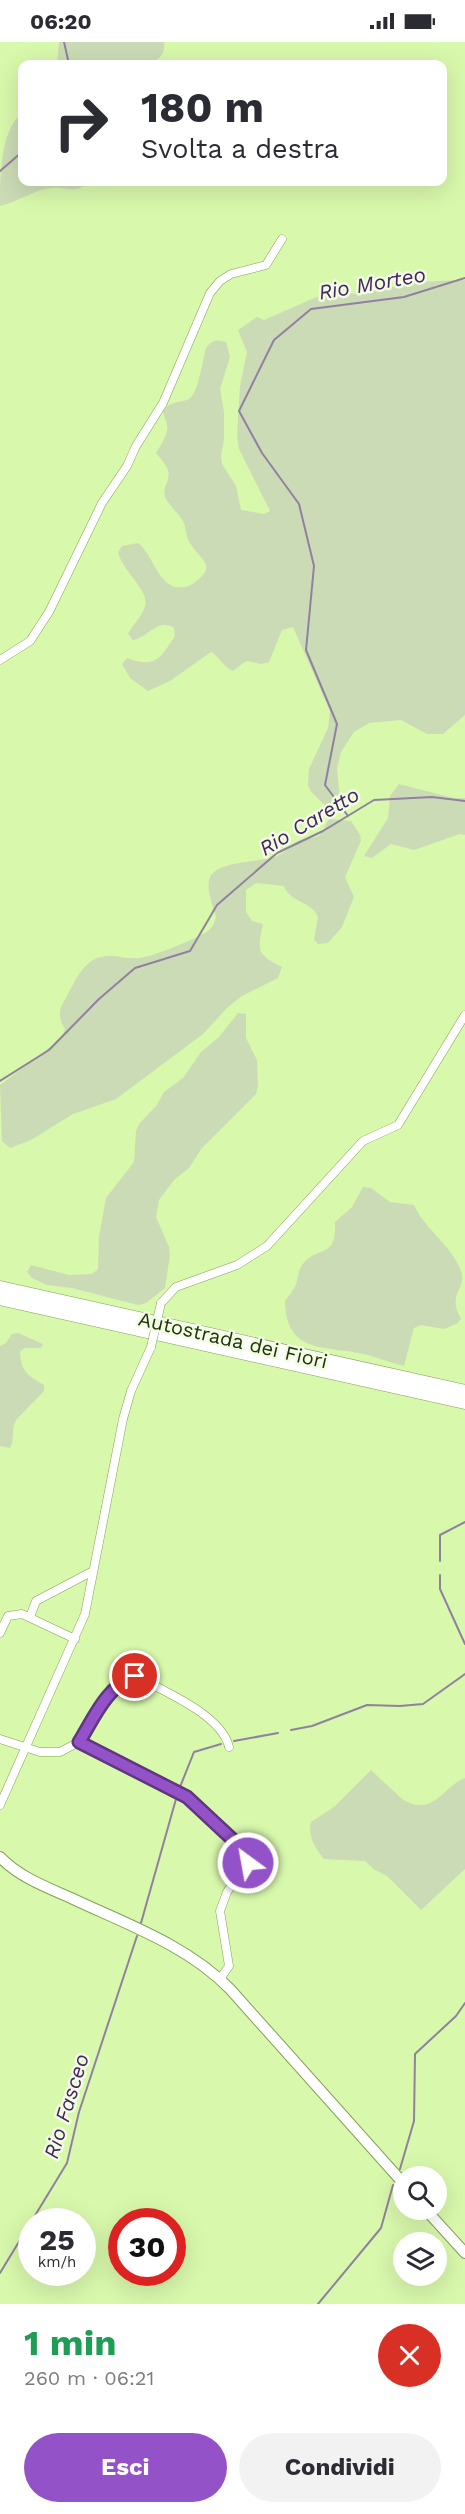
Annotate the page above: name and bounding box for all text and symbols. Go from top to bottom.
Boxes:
text: 06:20 [30,9,92,34]
text: 180 m [141,83,264,132]
icon: right [42,84,120,162]
text: Svolta a destra [141,133,339,165]
water label: Rio Morteo [316,261,428,305]
water label: Rio Caretto [254,781,364,861]
street label: Autostrada dei Fiori [136,1307,330,1373]
pin [109,1650,160,1701]
icon: arrive [118,1659,151,1692]
position arrow [216,1831,280,1895]
water label: Rio Fasceo [38,2050,94,2162]
map controls [393,2166,447,2286]
button: search [393,2166,447,2220]
speed limit sign: 30 [108,2208,186,2286]
text: 25 [39,2222,75,2257]
button: layers [393,2232,447,2286]
text: km/h [38,2253,76,2271]
text: 1 min [24,2322,116,2364]
button: close [378,2324,441,2387]
text: 260 m · 06:21 [24,2366,154,2390]
button: Esci [24,2433,227,2502]
button: Condividi [239,2433,441,2502]

